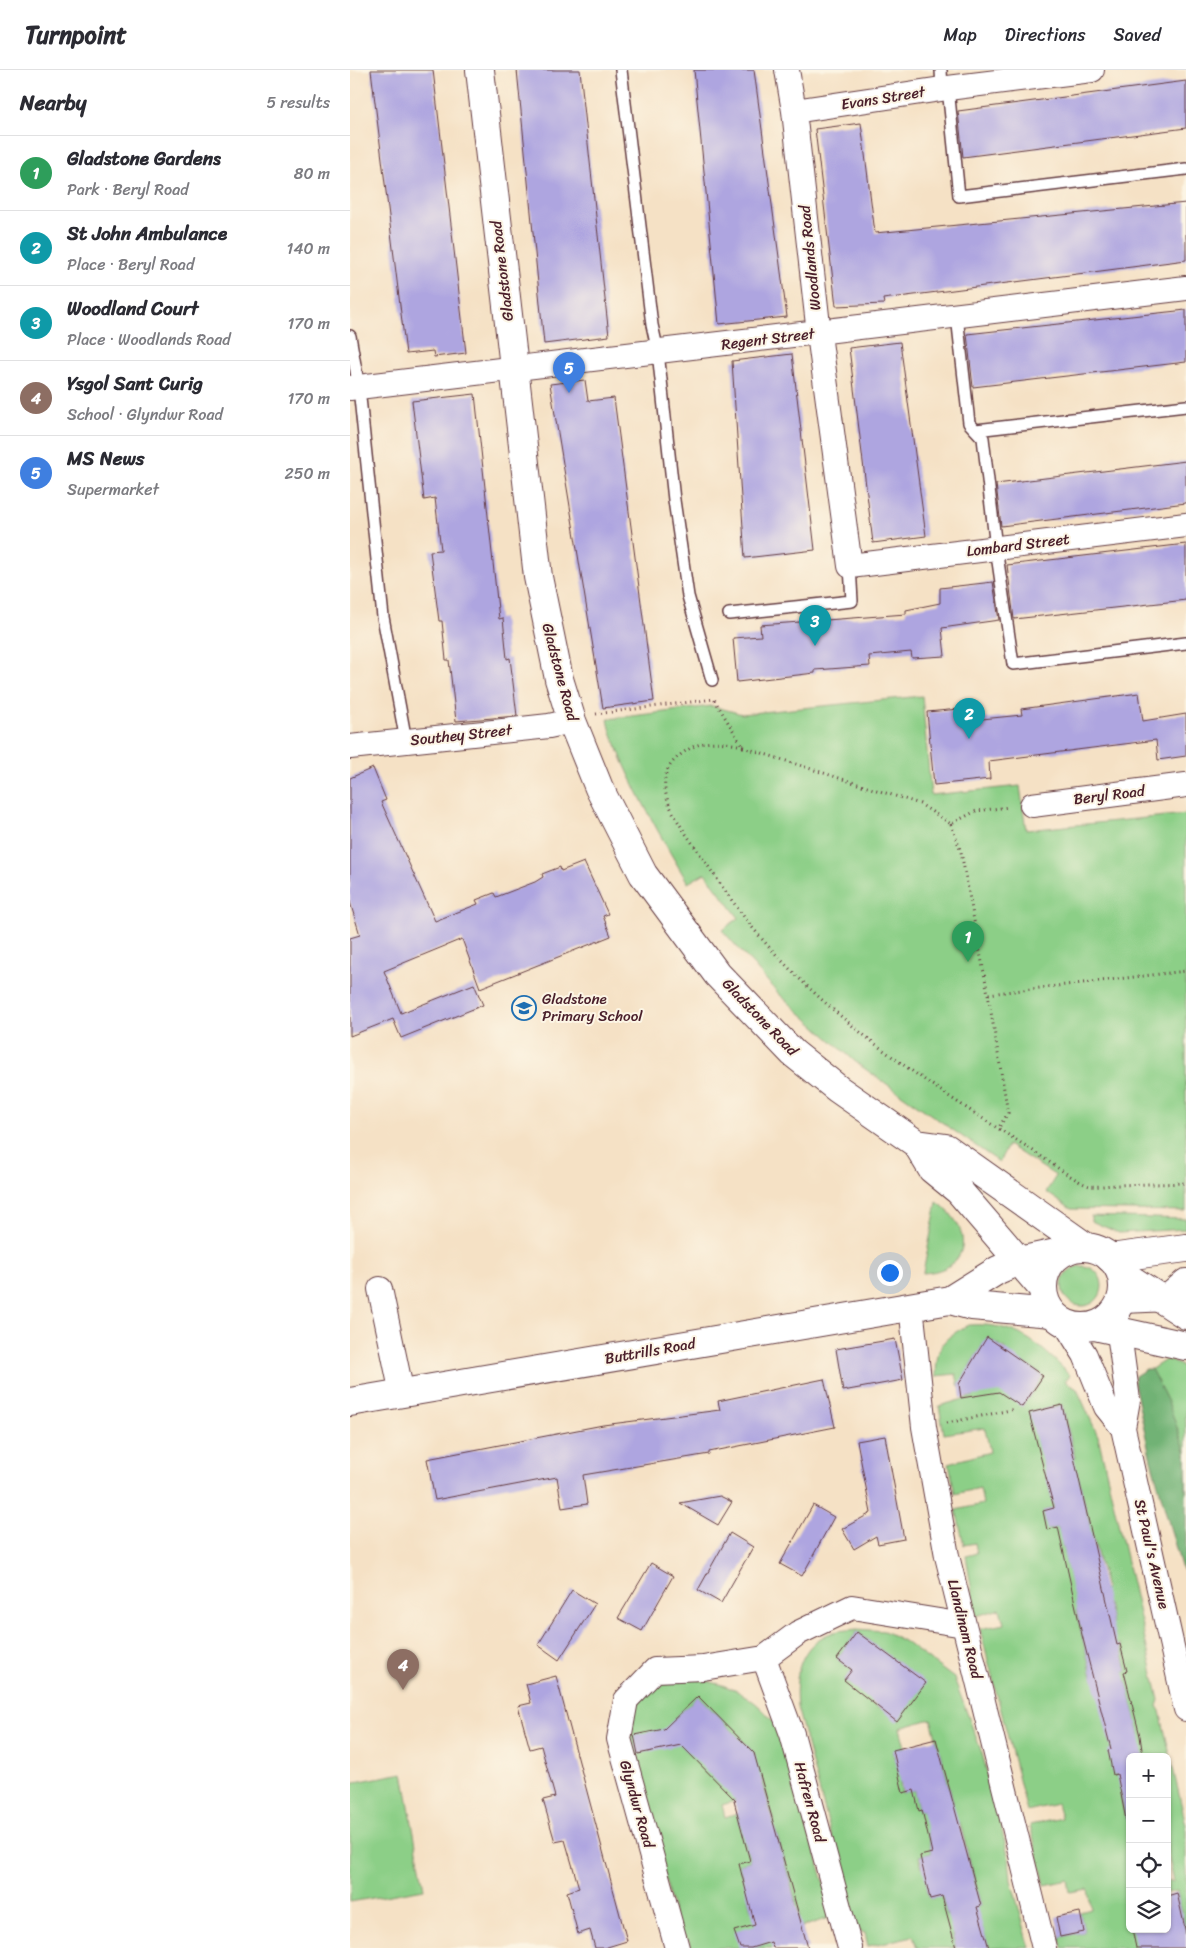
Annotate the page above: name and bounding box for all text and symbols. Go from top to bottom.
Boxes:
text: Turnpoint [25,14,127,56]
text: Map [944,19,977,51]
text: Directions [1005,19,1086,51]
text: Saved [1114,19,1161,51]
street label: Evans Street [839,78,928,117]
text: Nearby [20,84,86,122]
text: 5 results [266,88,330,117]
text: Gladstone Gardens [67,142,221,175]
text: 1 [33,159,39,188]
text: 80 m [294,159,330,188]
text: Park · Beryl Road [67,175,189,204]
street label: Woodlands Road [791,203,828,312]
text: St John Ambulance [67,217,227,250]
street label: Gladstone Road [483,218,521,323]
text: 2 [31,234,41,263]
text: 140 m [287,234,330,263]
text: Place · Beryl Road [67,250,194,279]
text: Woodland Court [67,292,198,325]
text: 3 [32,309,40,338]
text: 170 m [287,309,330,338]
street label: Regent Street [720,320,817,358]
text: Place · Woodlands Road [67,325,231,354]
pin: 5 [553,352,585,393]
text: Ysgol Sant Curig [67,367,203,400]
text: 4 [31,384,41,413]
text: 170 m [287,384,330,413]
text: School · Glyndwr Road [67,400,223,429]
text: MS News [67,442,144,475]
text: 5 [31,459,41,488]
text: 250 m [284,459,330,488]
text: Supermarket [67,475,159,504]
street label: Lombard Street [965,526,1071,564]
pin: 3 [799,605,831,646]
street label: Gladstone Road [534,620,586,725]
pin: 2 [953,698,985,739]
street label: Southey Street [409,717,514,753]
street label: Beryl Road [1072,778,1147,812]
pin: 1 [952,921,984,962]
street label: Gladstone Road [716,972,805,1063]
place label: Gladstone Primary School [542,986,643,1029]
school or university icon: Gladstone Primary School [511,995,537,1021]
your location [877,1260,903,1286]
street label: Buttrills Road [603,1330,698,1372]
street label: St Paul's Avenue [1127,1496,1177,1612]
street label: Llandinam Road [940,1576,990,1683]
pin: 4 [387,1649,419,1690]
map controls [1126,1753,1171,1933]
button: + [1126,1753,1171,1798]
street label: Glyndwr Road [612,1757,662,1852]
street label: Hafren Road [787,1759,834,1846]
button: − [1126,1798,1171,1843]
button: locate [1126,1843,1171,1888]
button: layers [1126,1888,1171,1933]

